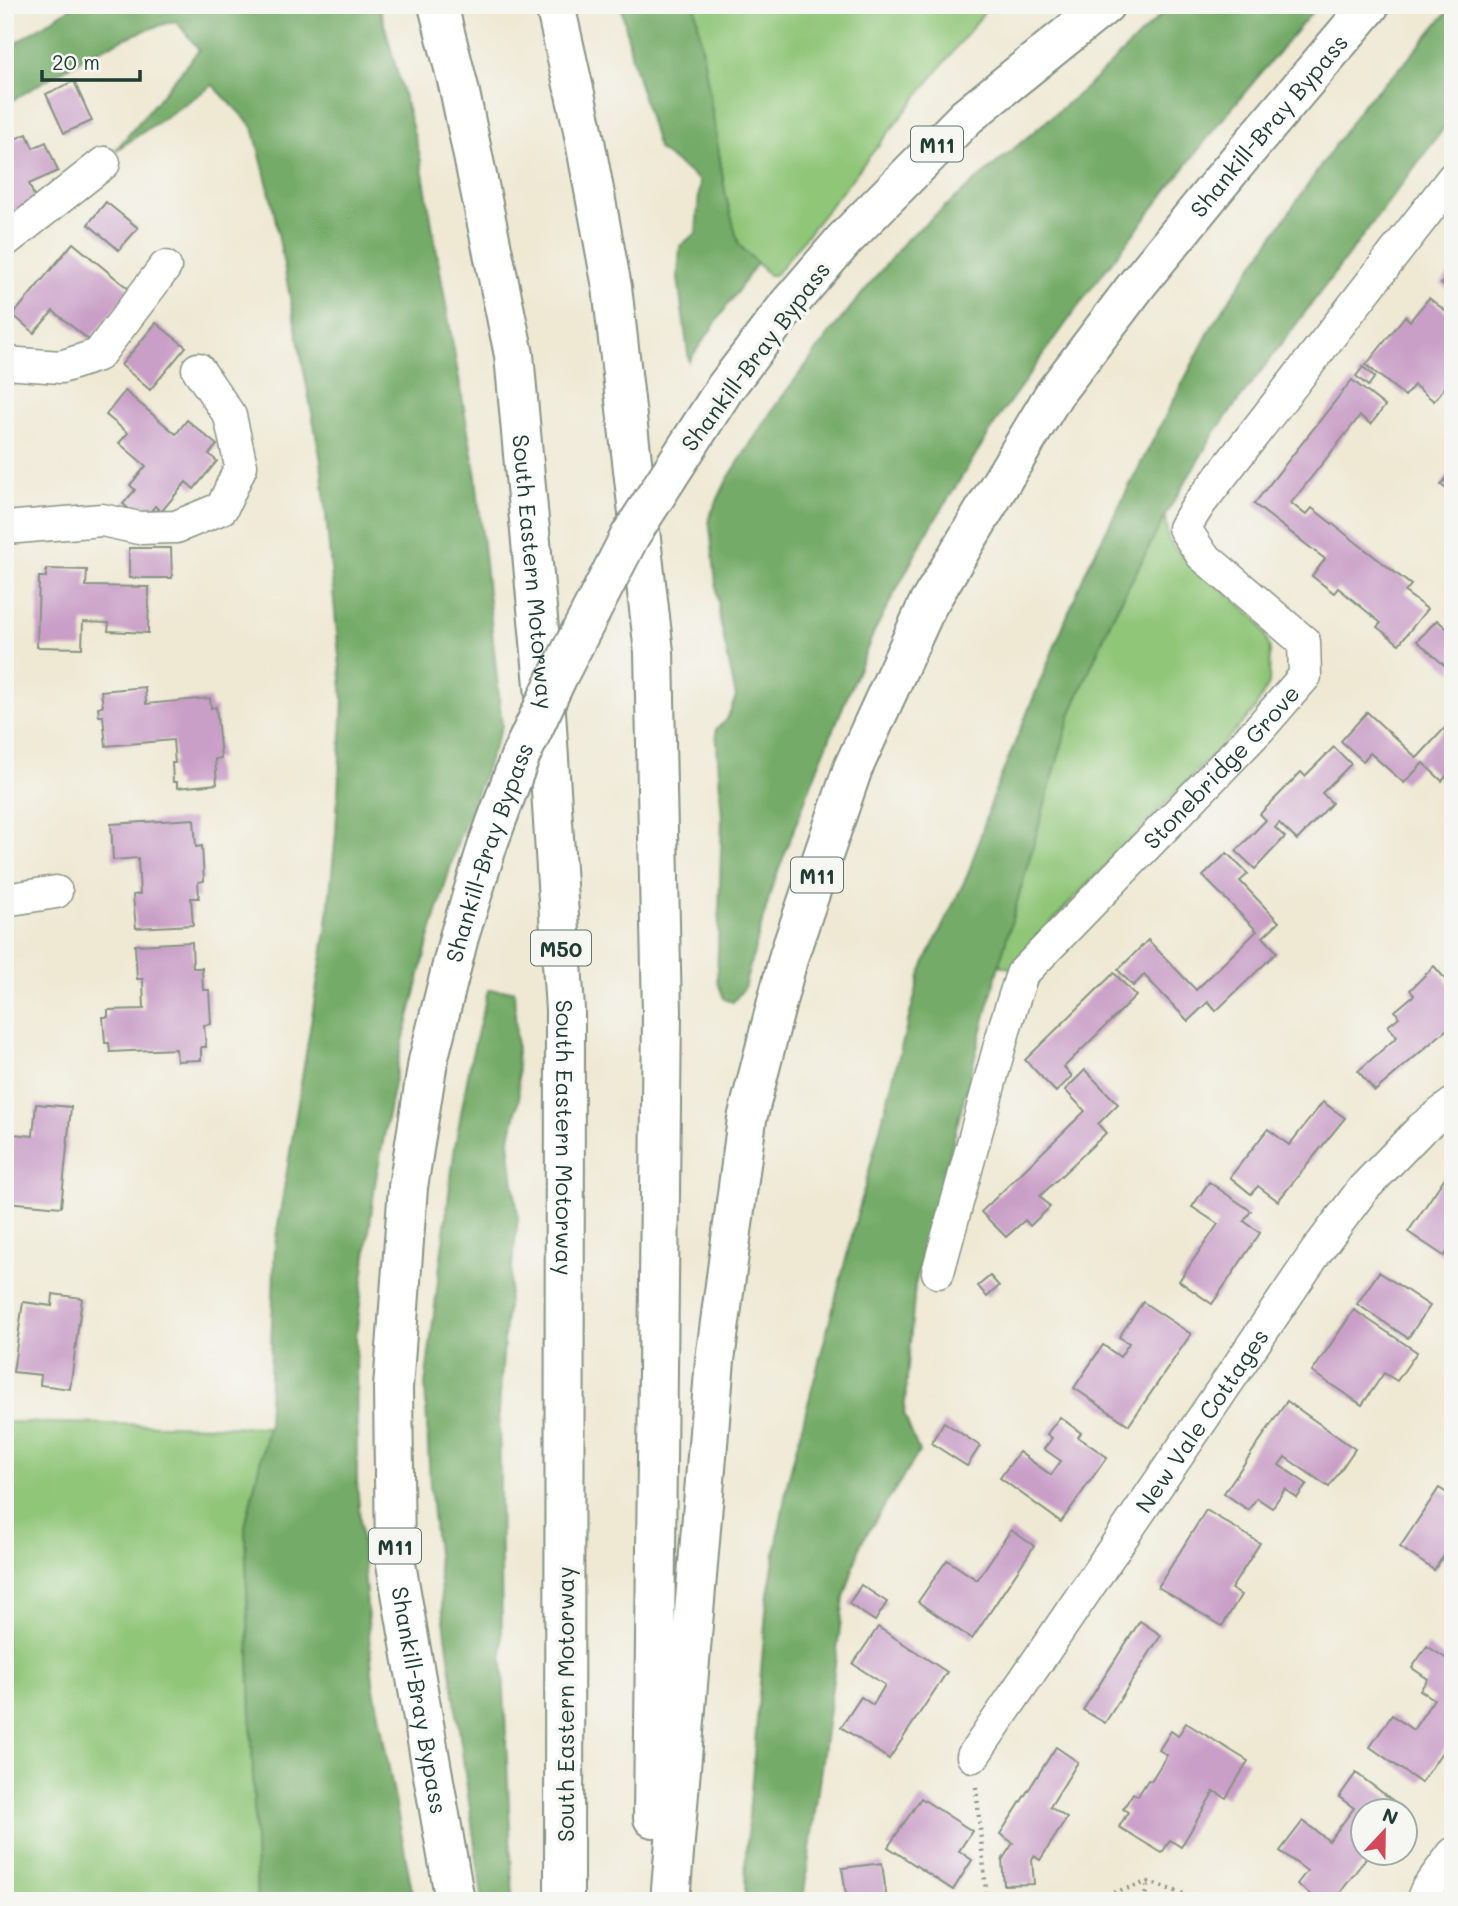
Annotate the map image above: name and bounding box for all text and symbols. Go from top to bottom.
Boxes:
street label: Shankill-Bray Bypass [1183,28,1354,223]
scale bar [42,38,140,82]
text: 20 m [52,48,100,75]
road number: M11 [911,127,963,162]
street label: Shankill-Bray Bypass [674,255,836,457]
street label: South Eastern Motorway [506,433,561,710]
street label: Stonebridge Grove [1136,678,1306,855]
street label: Shankill-Bray Bypass [438,737,540,965]
road number: M11 [791,858,843,892]
road number: M50 [531,930,591,965]
street label: South Eastern Motorway [549,999,580,1276]
street label: New Vale Cottages [1128,1322,1275,1518]
road number: M11 [369,1528,421,1564]
street label: South Eastern Motorway [550,1566,580,1842]
street label: Shankill-Bray Bypass [385,1584,455,1816]
north arrow [1350,1798,1420,1868]
text: N [1379,1801,1402,1830]

